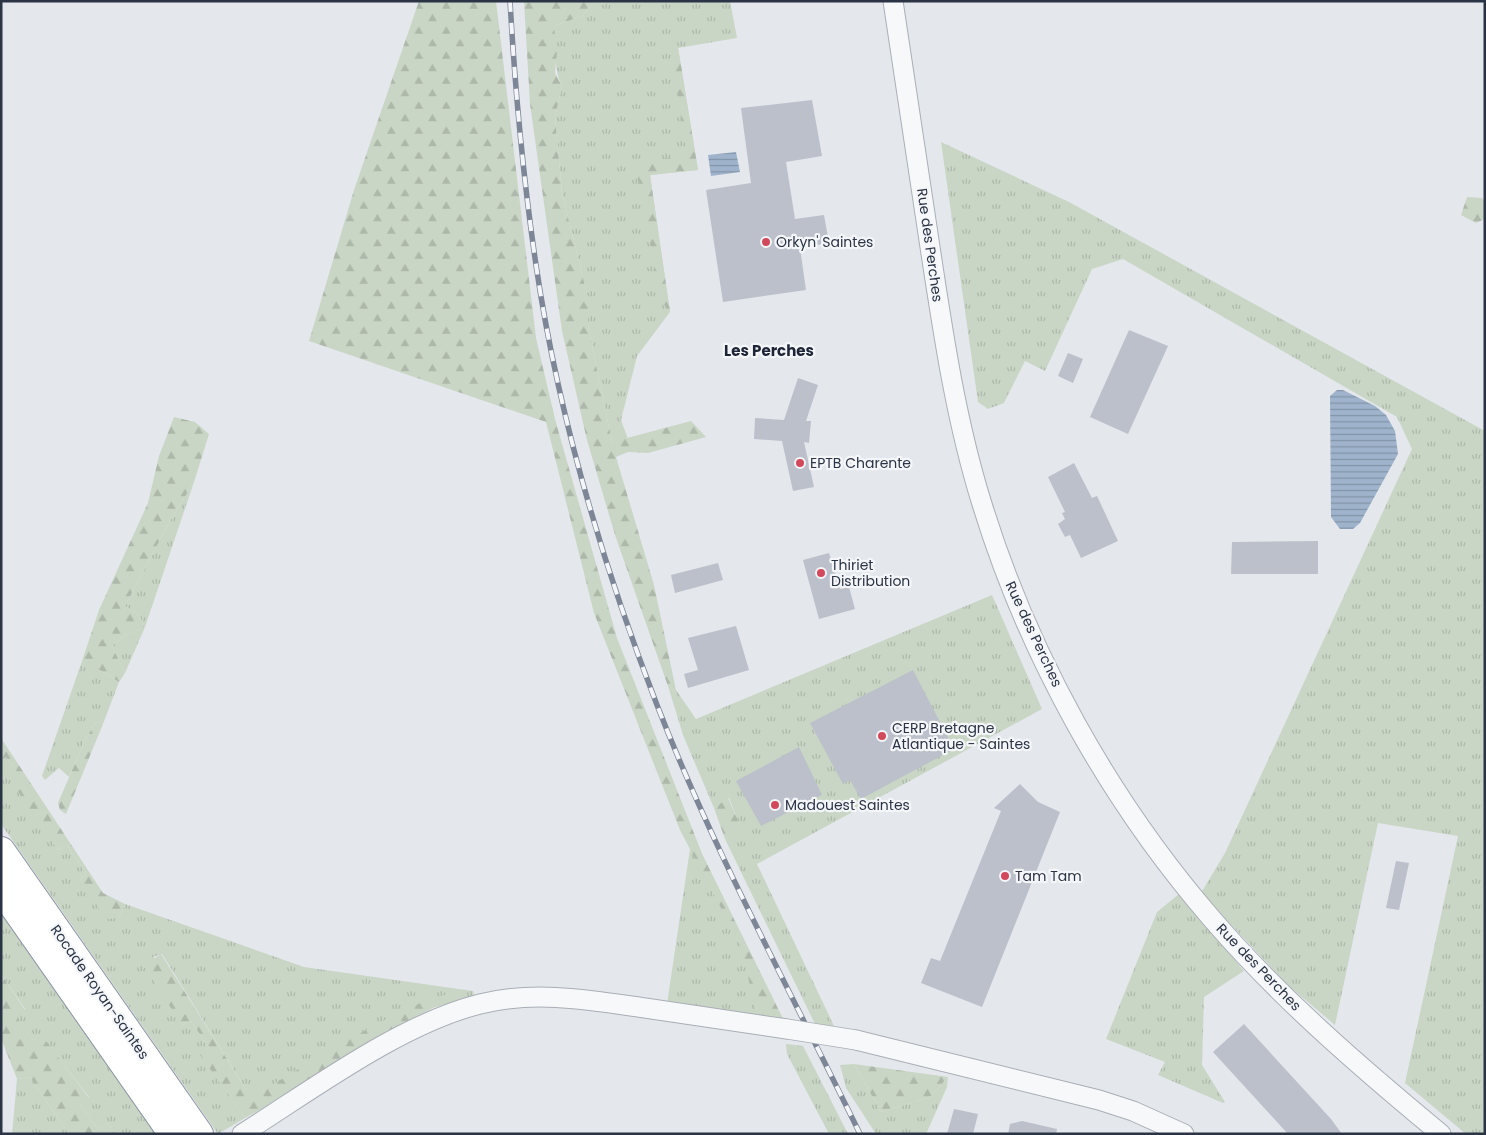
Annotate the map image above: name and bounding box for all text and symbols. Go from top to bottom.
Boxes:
street label: Rue des Perches [912,187,948,303]
place label: Orkyn' Saintes [776,232,873,252]
marker: Orkyn' Saintes [760,236,772,248]
district label: Les Perches [724,340,814,361]
place label: EPTB Charente [810,453,911,473]
marker: EPTB Charente [794,457,806,469]
place label: Thiriet Distribution [831,555,910,591]
marker: Thiriet Distribution [815,567,827,579]
street label: Rue des Perches [1001,578,1067,690]
place label: CERP Bretagne Atlantique - Saintes [892,718,1030,754]
marker: CERP Bretagne Atlantique - Saintes [876,730,888,742]
place label: Madouest Saintes [785,795,910,815]
marker: Madouest Saintes [769,799,781,811]
place label: Tam Tam [1015,866,1082,886]
marker: Tam Tam [999,870,1011,882]
street label: Rue des Perches [1212,919,1306,1015]
street label: Rocade Royan-Saintes [46,921,154,1063]

